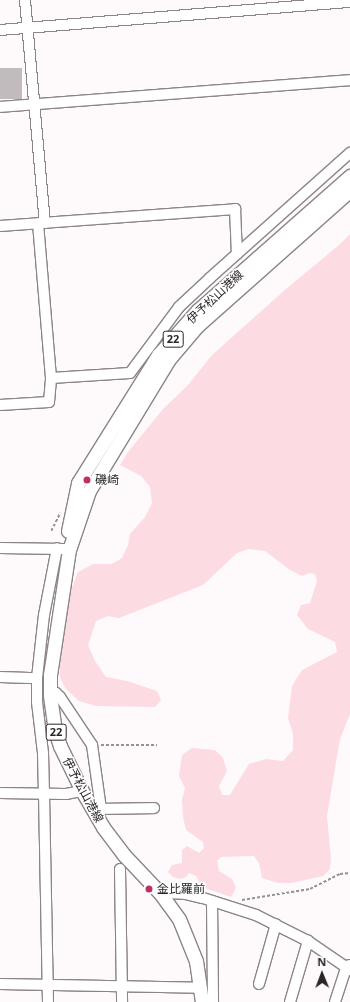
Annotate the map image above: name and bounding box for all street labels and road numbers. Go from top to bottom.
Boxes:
street label: 伊予松山港線 [184,267,246,327]
road number: 22 [162,330,184,348]
road number: 22 [45,723,67,741]
street label: 伊予松山港線 [60,755,106,825]

